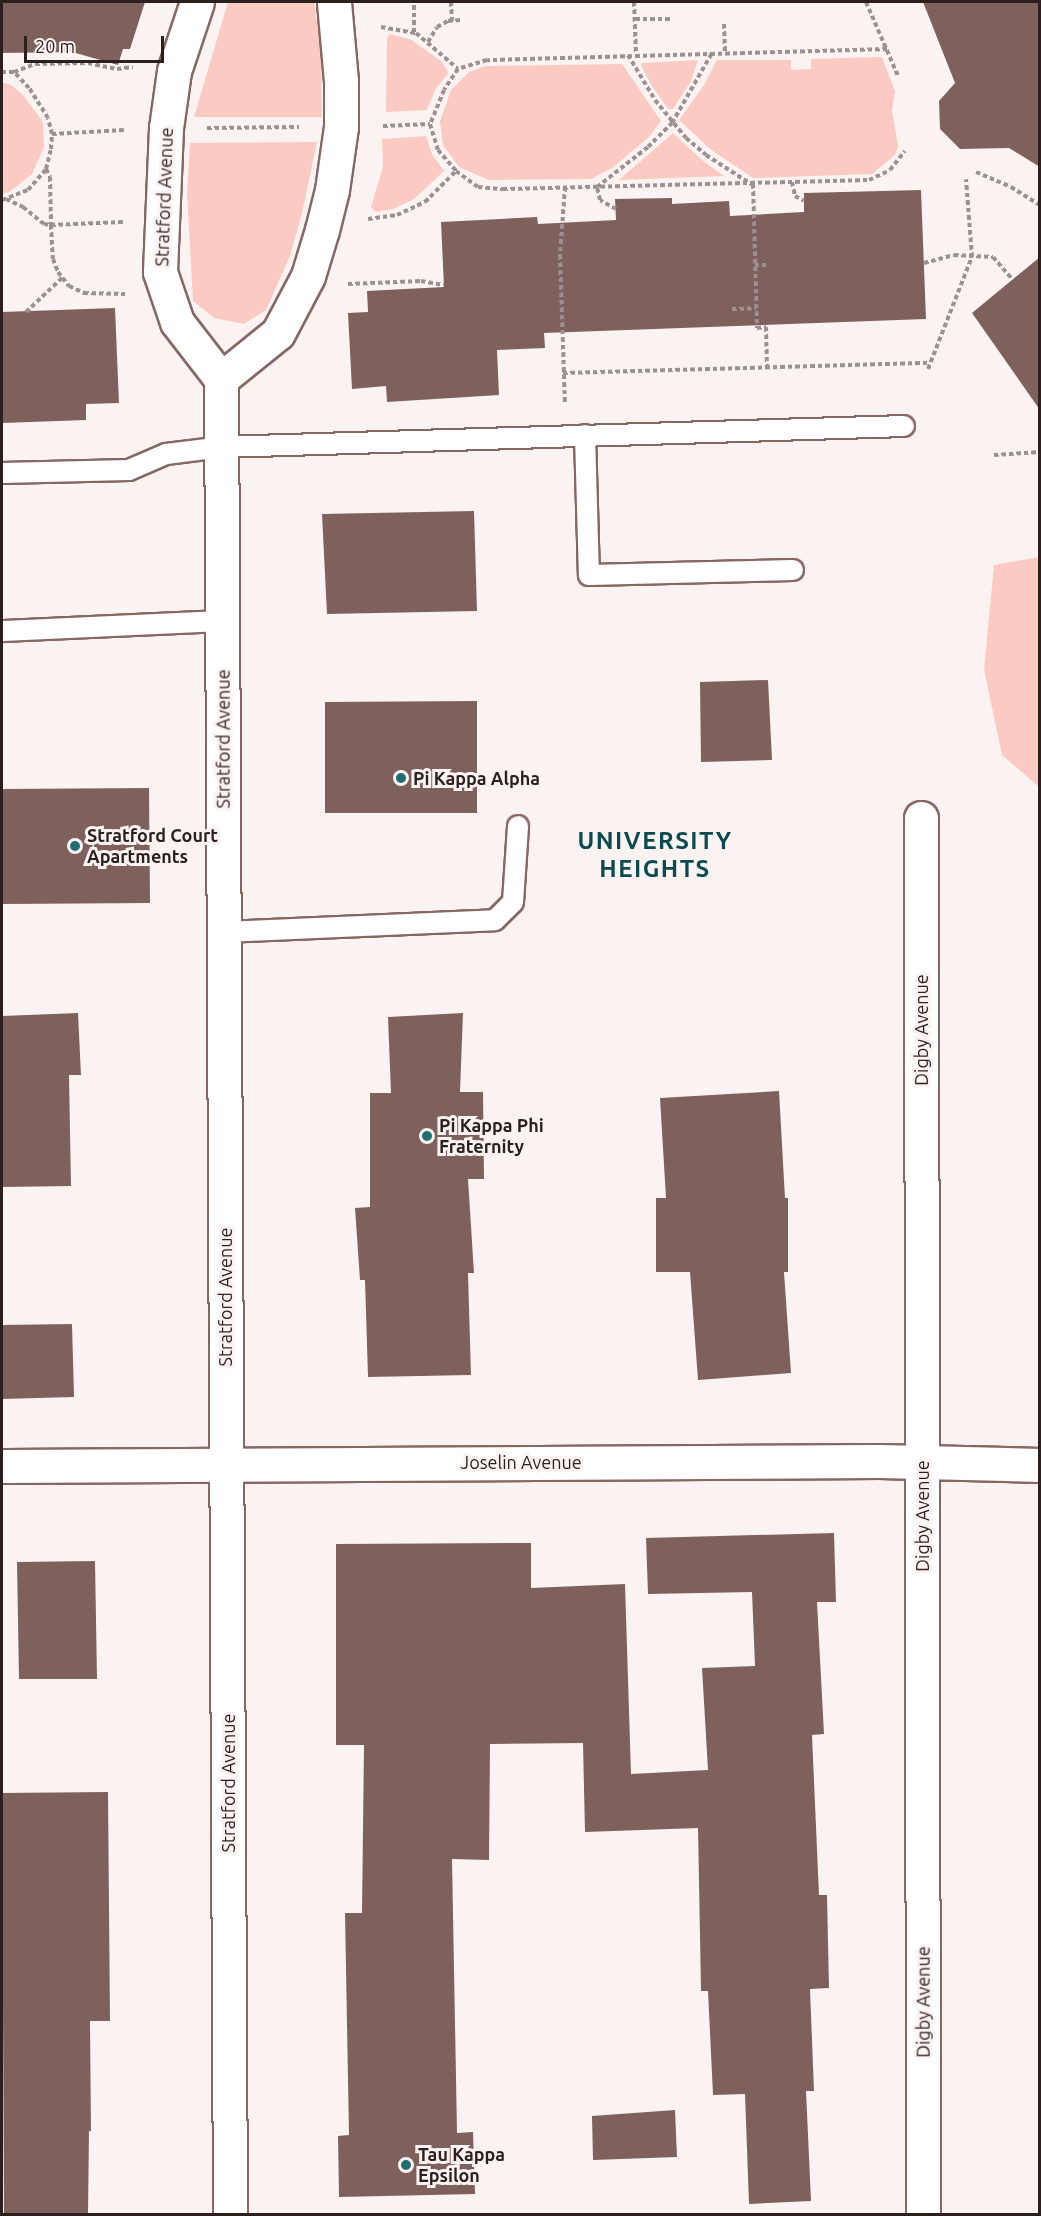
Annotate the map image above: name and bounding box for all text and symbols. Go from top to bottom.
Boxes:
scale bar [27,24,166,62]
text: 20 m [35,36,75,56]
street label: Stratford Avenue [151,127,177,267]
street label: Stratford Avenue [212,669,234,809]
place label: Pi Kappa Alpha [413,767,540,789]
marker: Pi Kappa Alpha [394,771,408,785]
place label: Stratford Court Apartments [87,825,218,868]
district label: UNIVERSITY HEIGHTS [577,827,733,883]
marker: Stratford Court Apartments [68,839,82,853]
street label: Digby Avenue [910,974,932,1086]
place label: Pi Kappa Phi Fraternity [439,1115,544,1158]
marker: Pi Kappa Phi Fraternity [420,1129,434,1143]
street label: Stratford Avenue [214,1227,236,1367]
street label: Joselin Avenue [460,1451,582,1473]
street label: Digby Avenue [911,1460,933,1572]
street label: Stratford Avenue [217,1713,239,1853]
street label: Digby Avenue [912,1946,934,2058]
place label: Tau Kappa Epsilon [418,2144,505,2186]
marker: Tau Kappa Epsilon [399,2158,413,2172]

